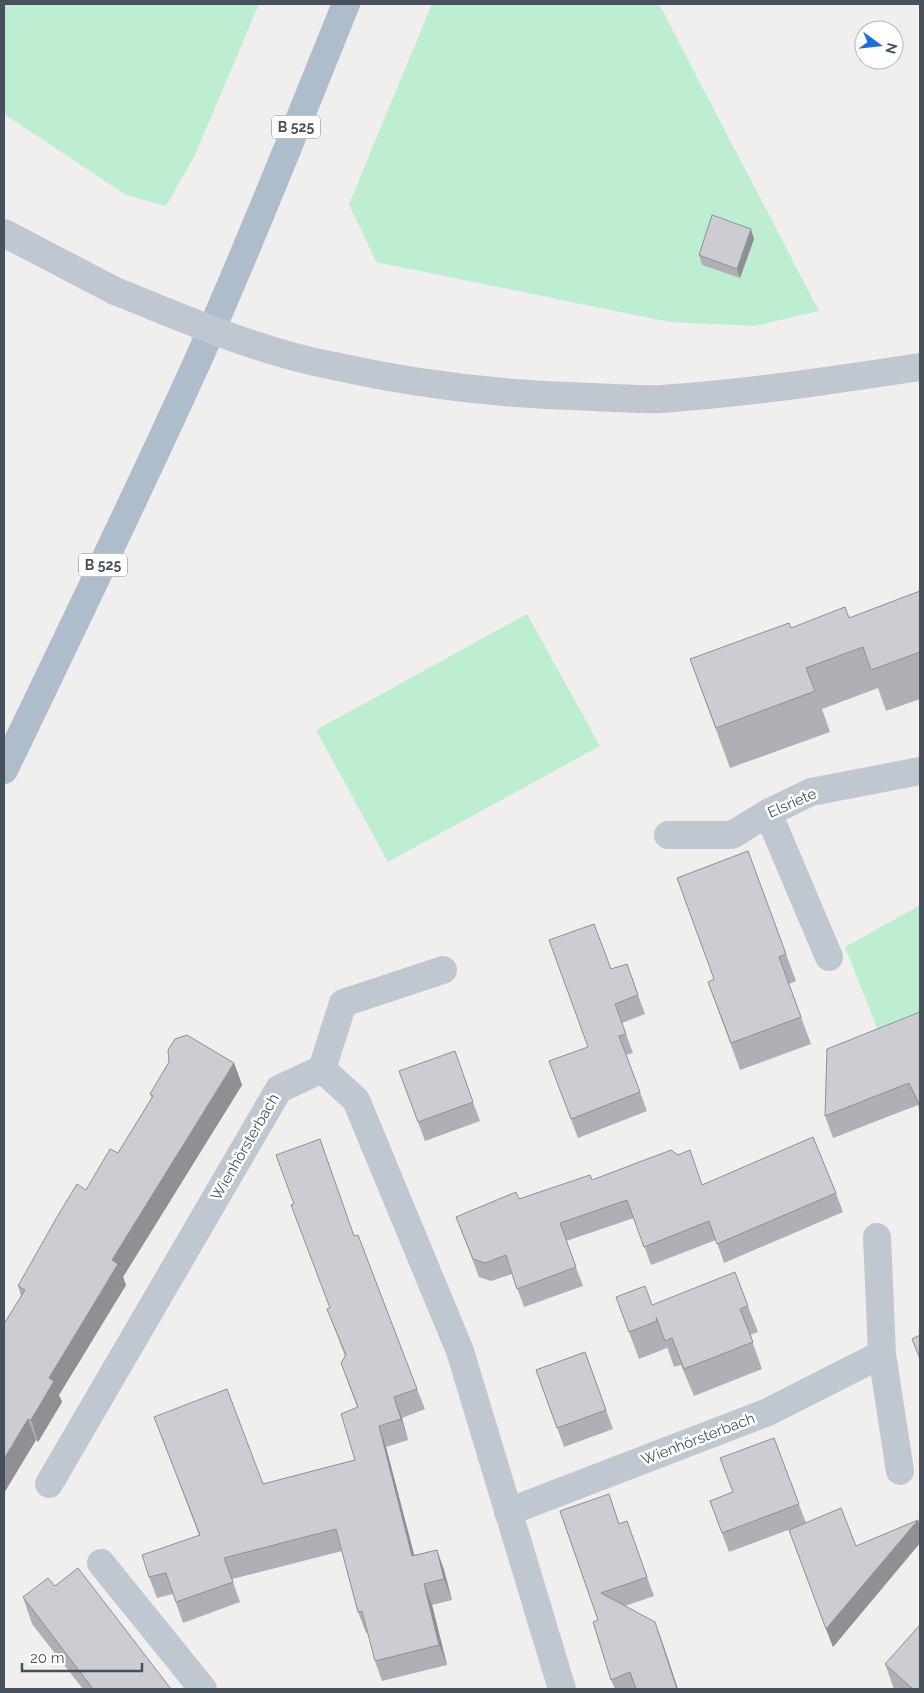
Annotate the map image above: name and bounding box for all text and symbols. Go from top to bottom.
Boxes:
north arrow [854,20,904,70]
text: N [882,41,901,56]
road number: B 525 [272,115,320,138]
road number: B 525 [79,554,127,576]
street label: Elsriete [765,784,819,822]
street label: Wienhörsterbach [207,1091,283,1203]
street label: Wienhörsterbach [639,1409,757,1469]
scale bar [22,1640,142,1672]
text: 20 m [30,1649,65,1667]

